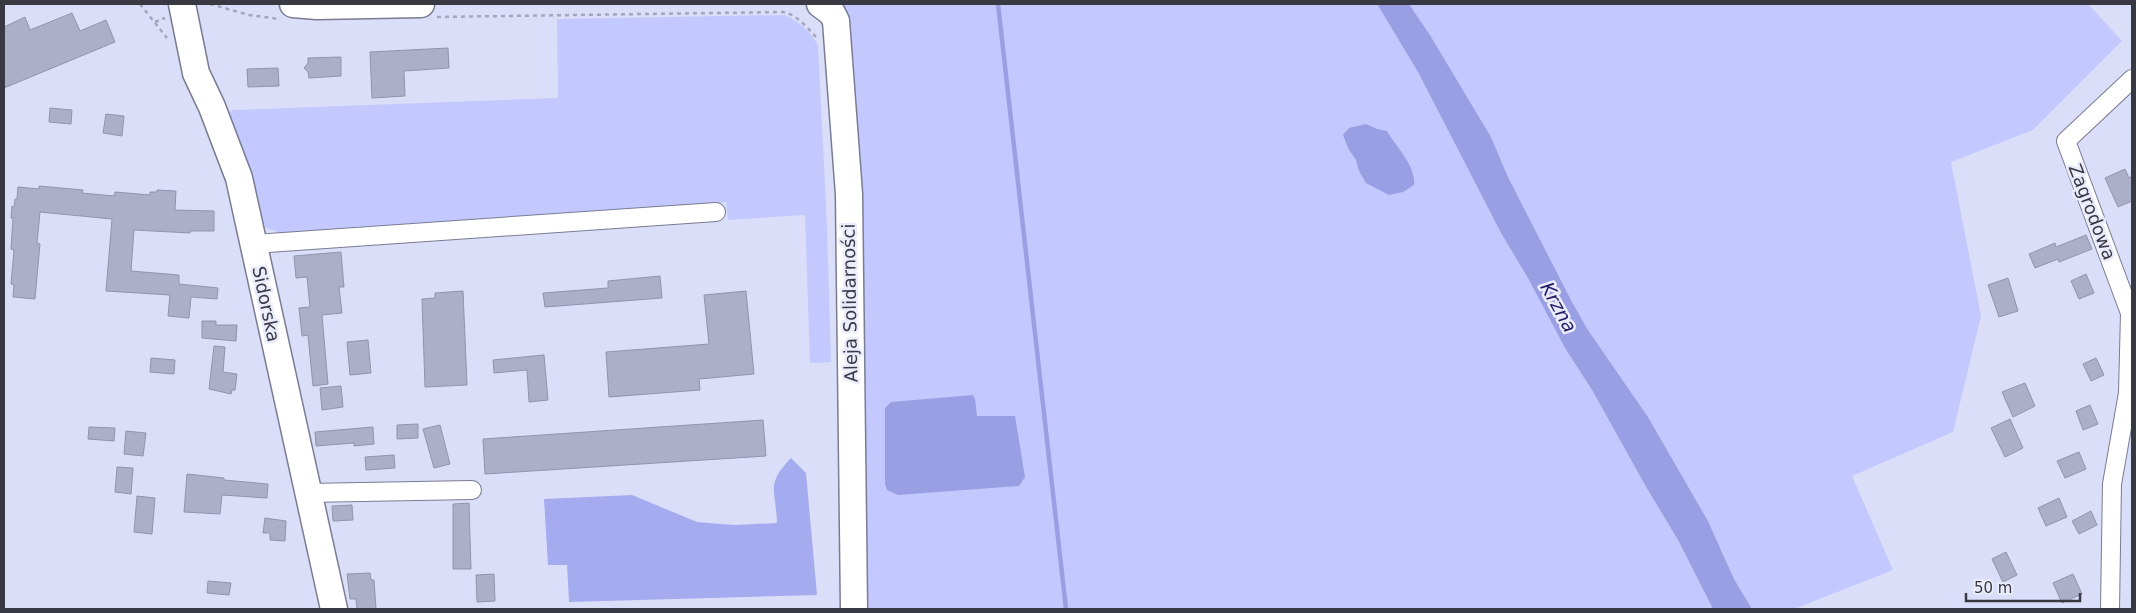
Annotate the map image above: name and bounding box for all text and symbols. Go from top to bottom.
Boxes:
street label: Zagrodowa [2065,161,2120,263]
street label: Aleja Solidarności [838,223,861,383]
street label: Sidorska [248,264,285,344]
water label: Krzna [1536,278,1582,336]
scale bar [1966,570,2080,602]
text: 50 m [1974,579,2012,597]

